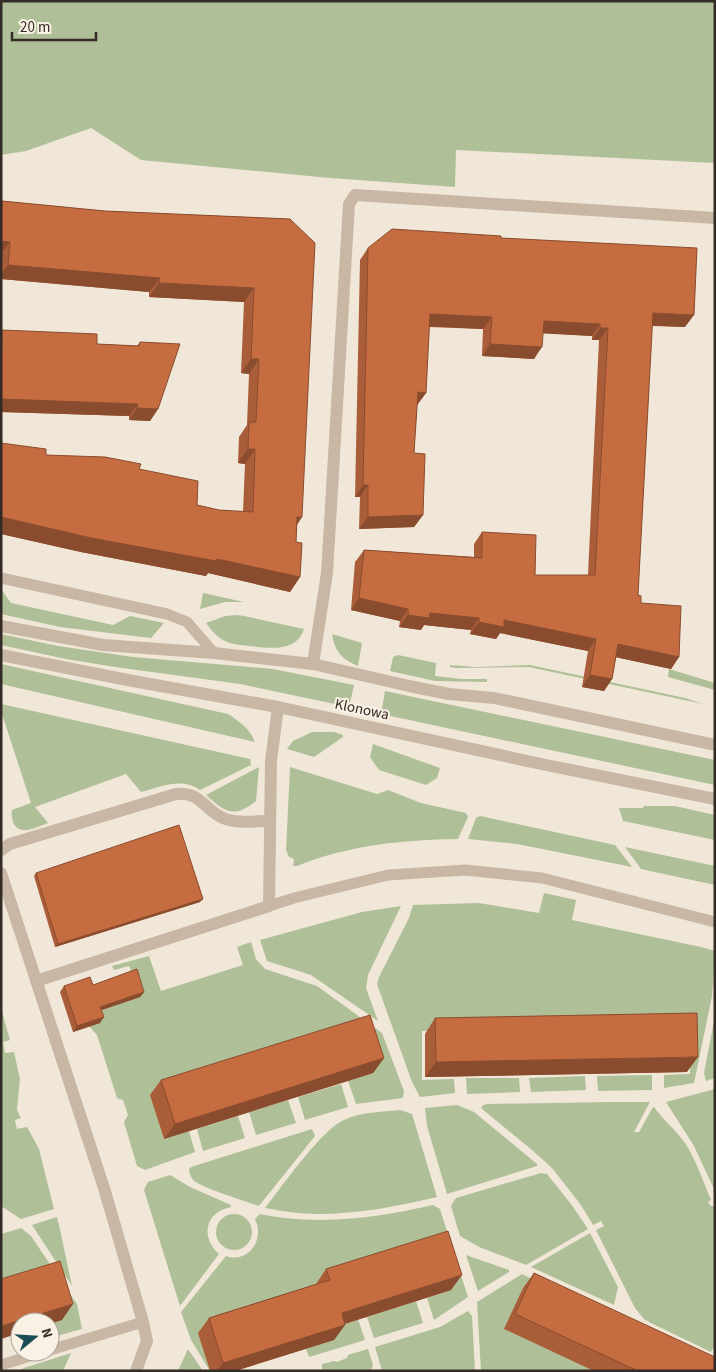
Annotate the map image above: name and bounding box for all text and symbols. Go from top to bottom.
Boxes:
scale bar [12,10,96,42]
text: 20 m [20,17,50,38]
street label: Klonowa [333,693,391,725]
north arrow [10,1312,60,1362]
text: N [35,1326,57,1341]

